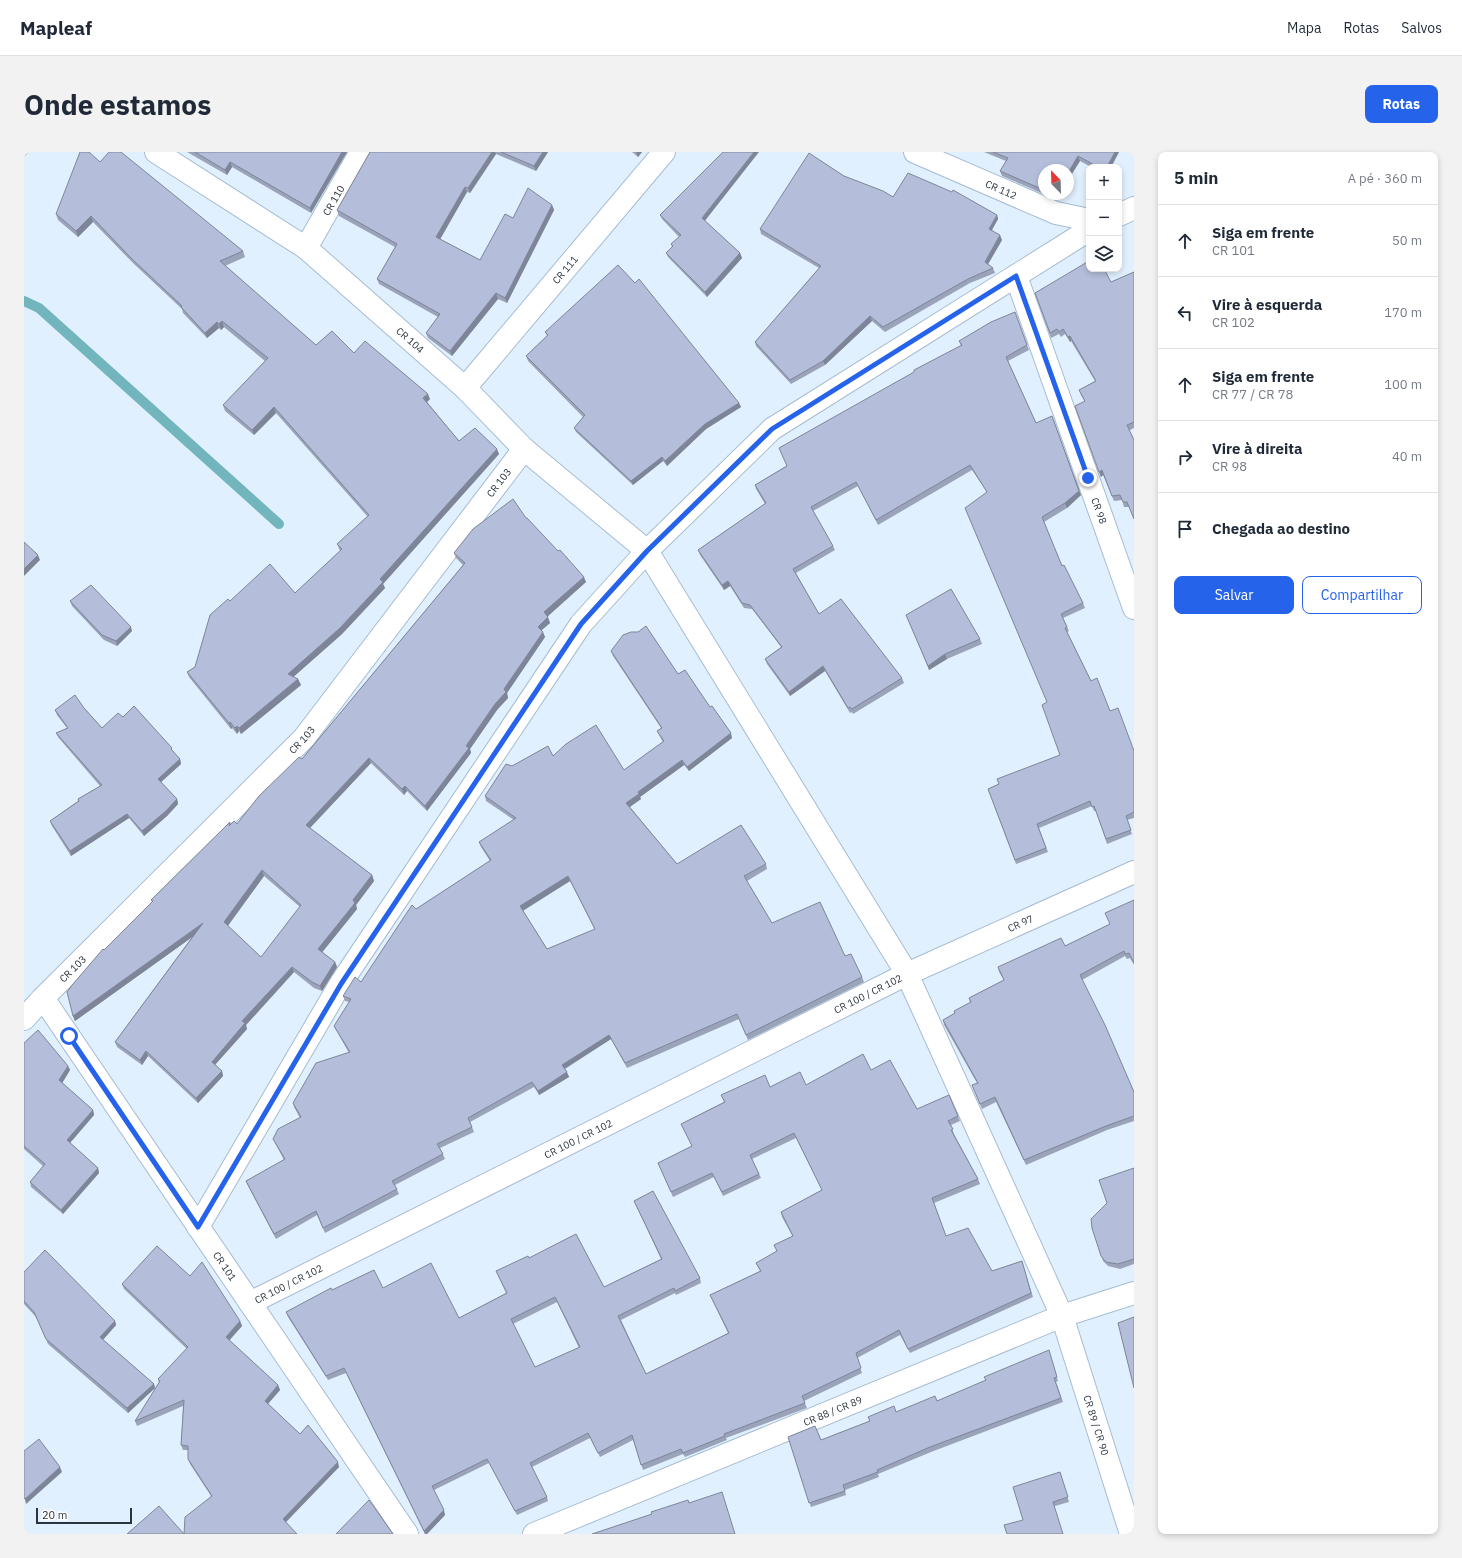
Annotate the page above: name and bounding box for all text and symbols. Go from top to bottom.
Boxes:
text: Mapleaf [20,16,92,40]
text: Mapa [1287,19,1321,37]
text: Rotas [1343,19,1379,37]
text: Salvos [1401,19,1442,37]
button: Rotas [1365,85,1438,123]
text: Onde estamos [24,86,211,123]
north arrow [1038,164,1074,200]
map controls [1086,164,1122,272]
button: + [1086,164,1122,200]
text: 5 min [1174,167,1218,189]
text: A pé · 360 m [1348,170,1422,187]
street label: CR 112 [983,177,1019,202]
street label: CR 110 [320,183,348,218]
button: − [1086,200,1122,236]
text: Siga em frente [1212,223,1314,242]
icon: ahead [1174,230,1196,252]
text: 50 m [1392,232,1422,249]
button: layers [1086,236,1122,272]
text: CR 101 [1212,242,1255,259]
street label: CR 111 [550,253,581,287]
text: Vire à esquerda [1212,295,1322,314]
icon: left [1174,302,1196,324]
text: 170 m [1384,304,1422,321]
text: CR 102 [1212,314,1255,331]
street label: CR 104 [393,324,427,356]
text: Siga em frente [1212,367,1314,386]
icon: ahead [1174,374,1196,396]
text: 100 m [1384,376,1422,393]
text: CR 77 / CR 78 [1212,386,1293,403]
text: Vire à direita [1212,439,1302,458]
icon: right [1174,446,1196,468]
text: 40 m [1392,448,1422,465]
text: CR 98 [1212,458,1247,475]
street label: CR 103 [484,466,514,500]
route end [1079,469,1097,487]
street label: CR 98 [1088,496,1110,526]
icon: arrive [1174,518,1196,540]
text: Chegada ao destino [1212,519,1350,538]
button: Salvar [1174,576,1294,614]
button: Compartilhar [1302,576,1422,614]
street label: CR 103 [286,723,318,757]
street label: CR 97 [1006,912,1035,935]
street label: CR 103 [57,953,89,985]
street label: CR 100 / CR 102 [832,972,904,1017]
route start [60,1027,78,1045]
street label: CR 100 / CR 102 [542,1117,615,1162]
street label: CR 101 [210,1249,239,1284]
street label: CR 100 / CR 102 [252,1262,325,1307]
street label: CR 88 / CR 89 [801,1393,864,1429]
street label: CR 89 / CR 90 [1080,1393,1112,1457]
scale bar [36,1506,132,1525]
text: 20 m [42,1508,67,1522]

